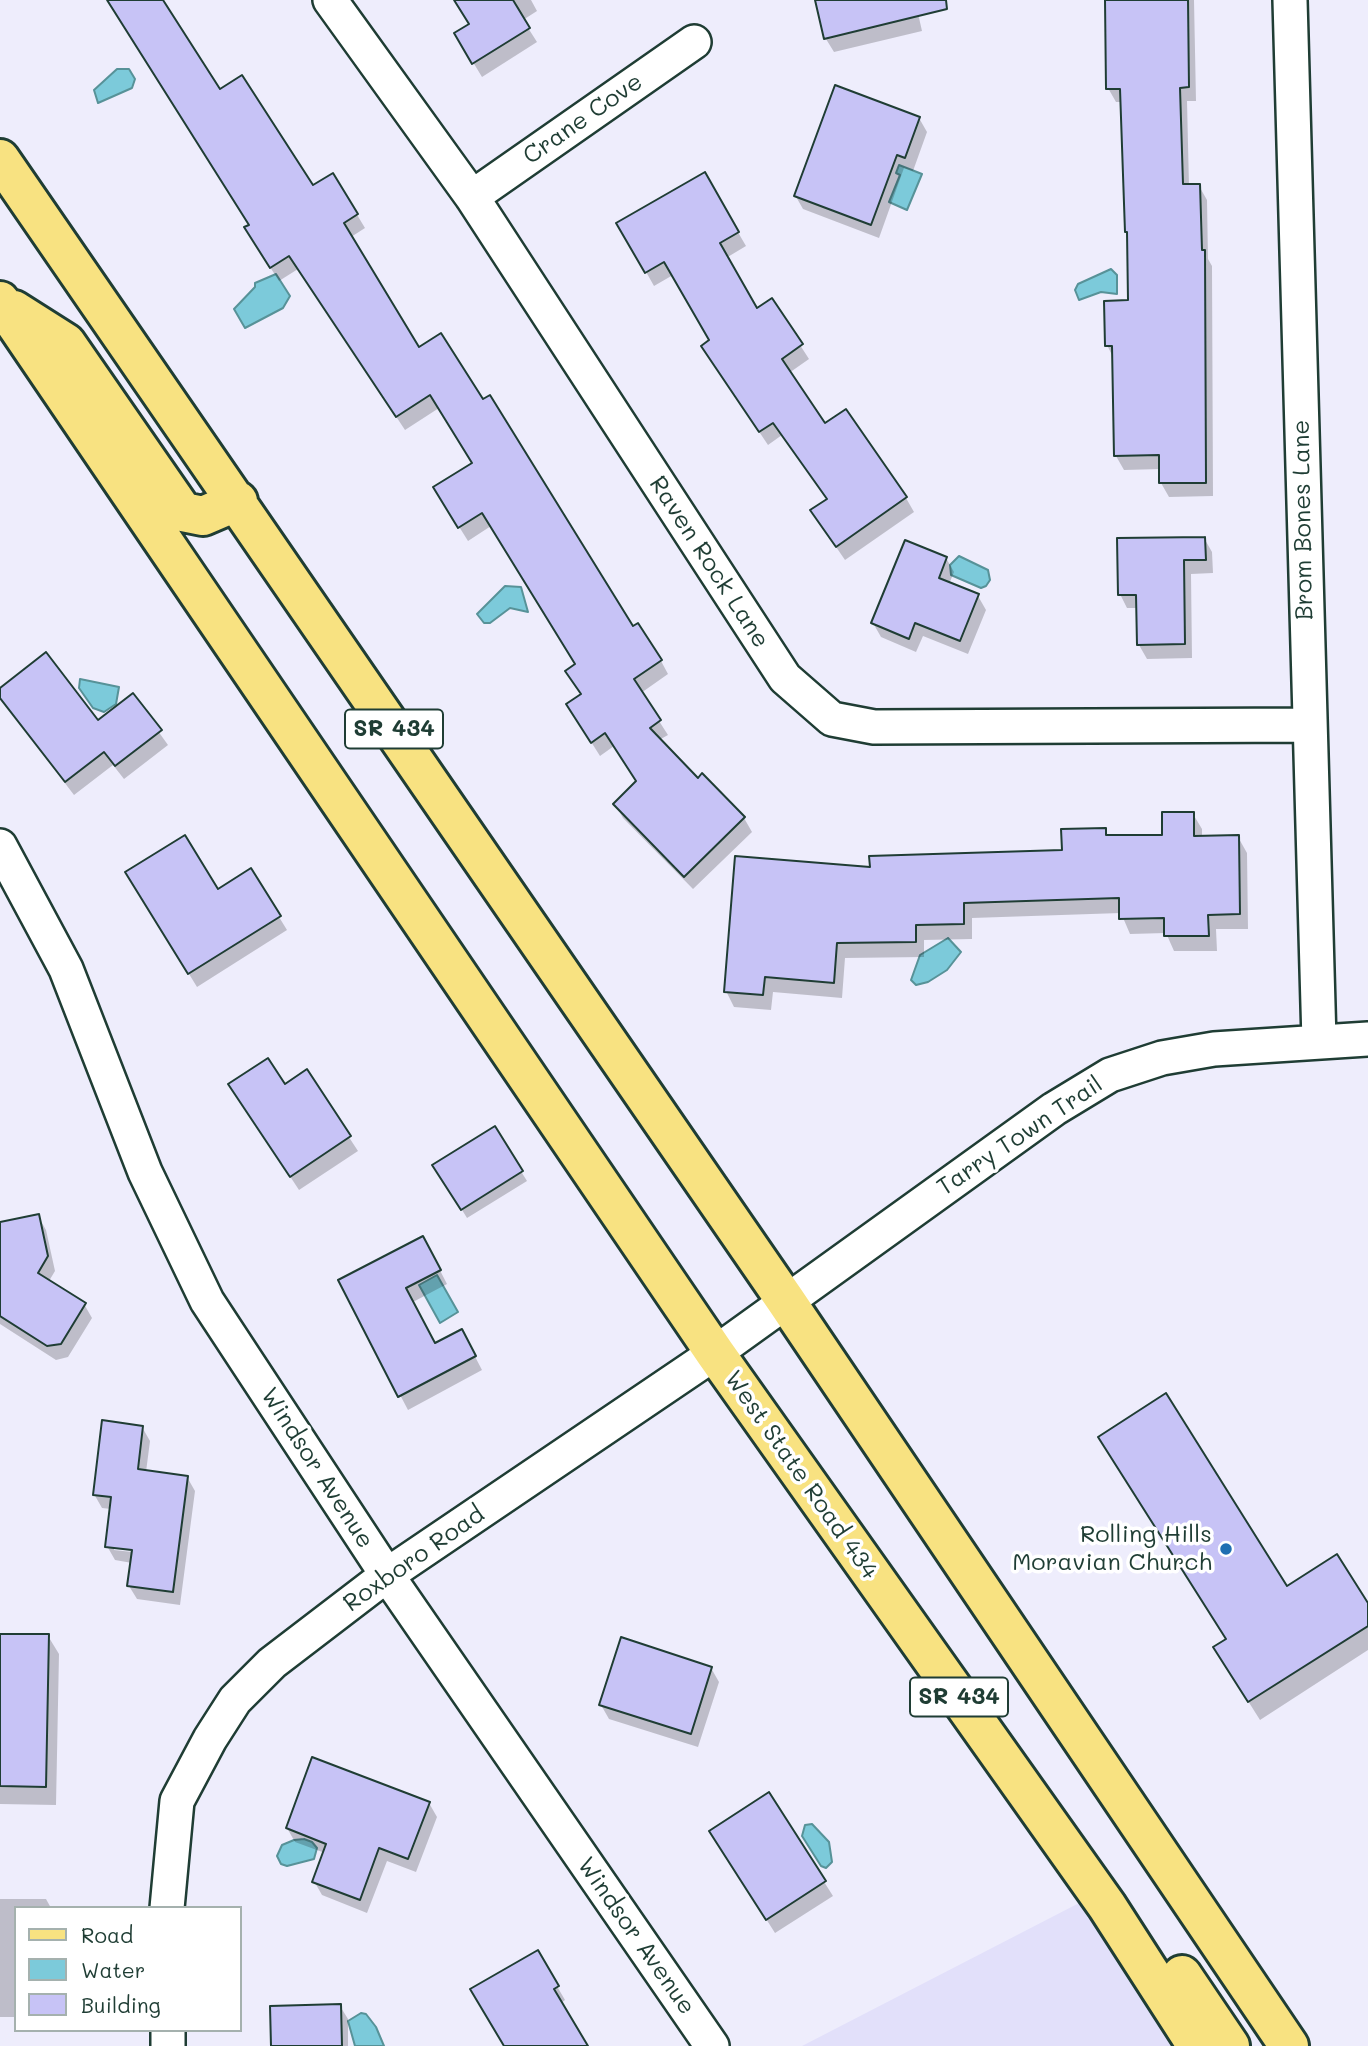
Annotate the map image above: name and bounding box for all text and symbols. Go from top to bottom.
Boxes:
street label: Crane Cove [518,67,648,171]
street label: Brom Bones Lane [1287,420,1319,620]
street label: Raven Rock Lane [643,471,775,653]
road number: SR 434 [345,709,443,748]
street label: Tarry Town Trail [932,1070,1108,1202]
street label: West State Road 434 [718,1365,884,1585]
street label: Windsor Avenue [254,1382,380,1554]
street label: Roxboro Road [338,1500,490,1618]
place label: Rolling Hills Moravian Church [1012,1521,1212,1577]
marker: Rolling Hills Moravian Church [1218,1541,1234,1557]
road number: SR 434 [910,1678,1008,1716]
street label: Windsor Avenue [571,1852,701,2020]
legend [14,1906,242,2032]
text: Road [81,1921,133,1948]
text: Water [81,1956,145,1983]
text: Building [81,1991,161,2018]

